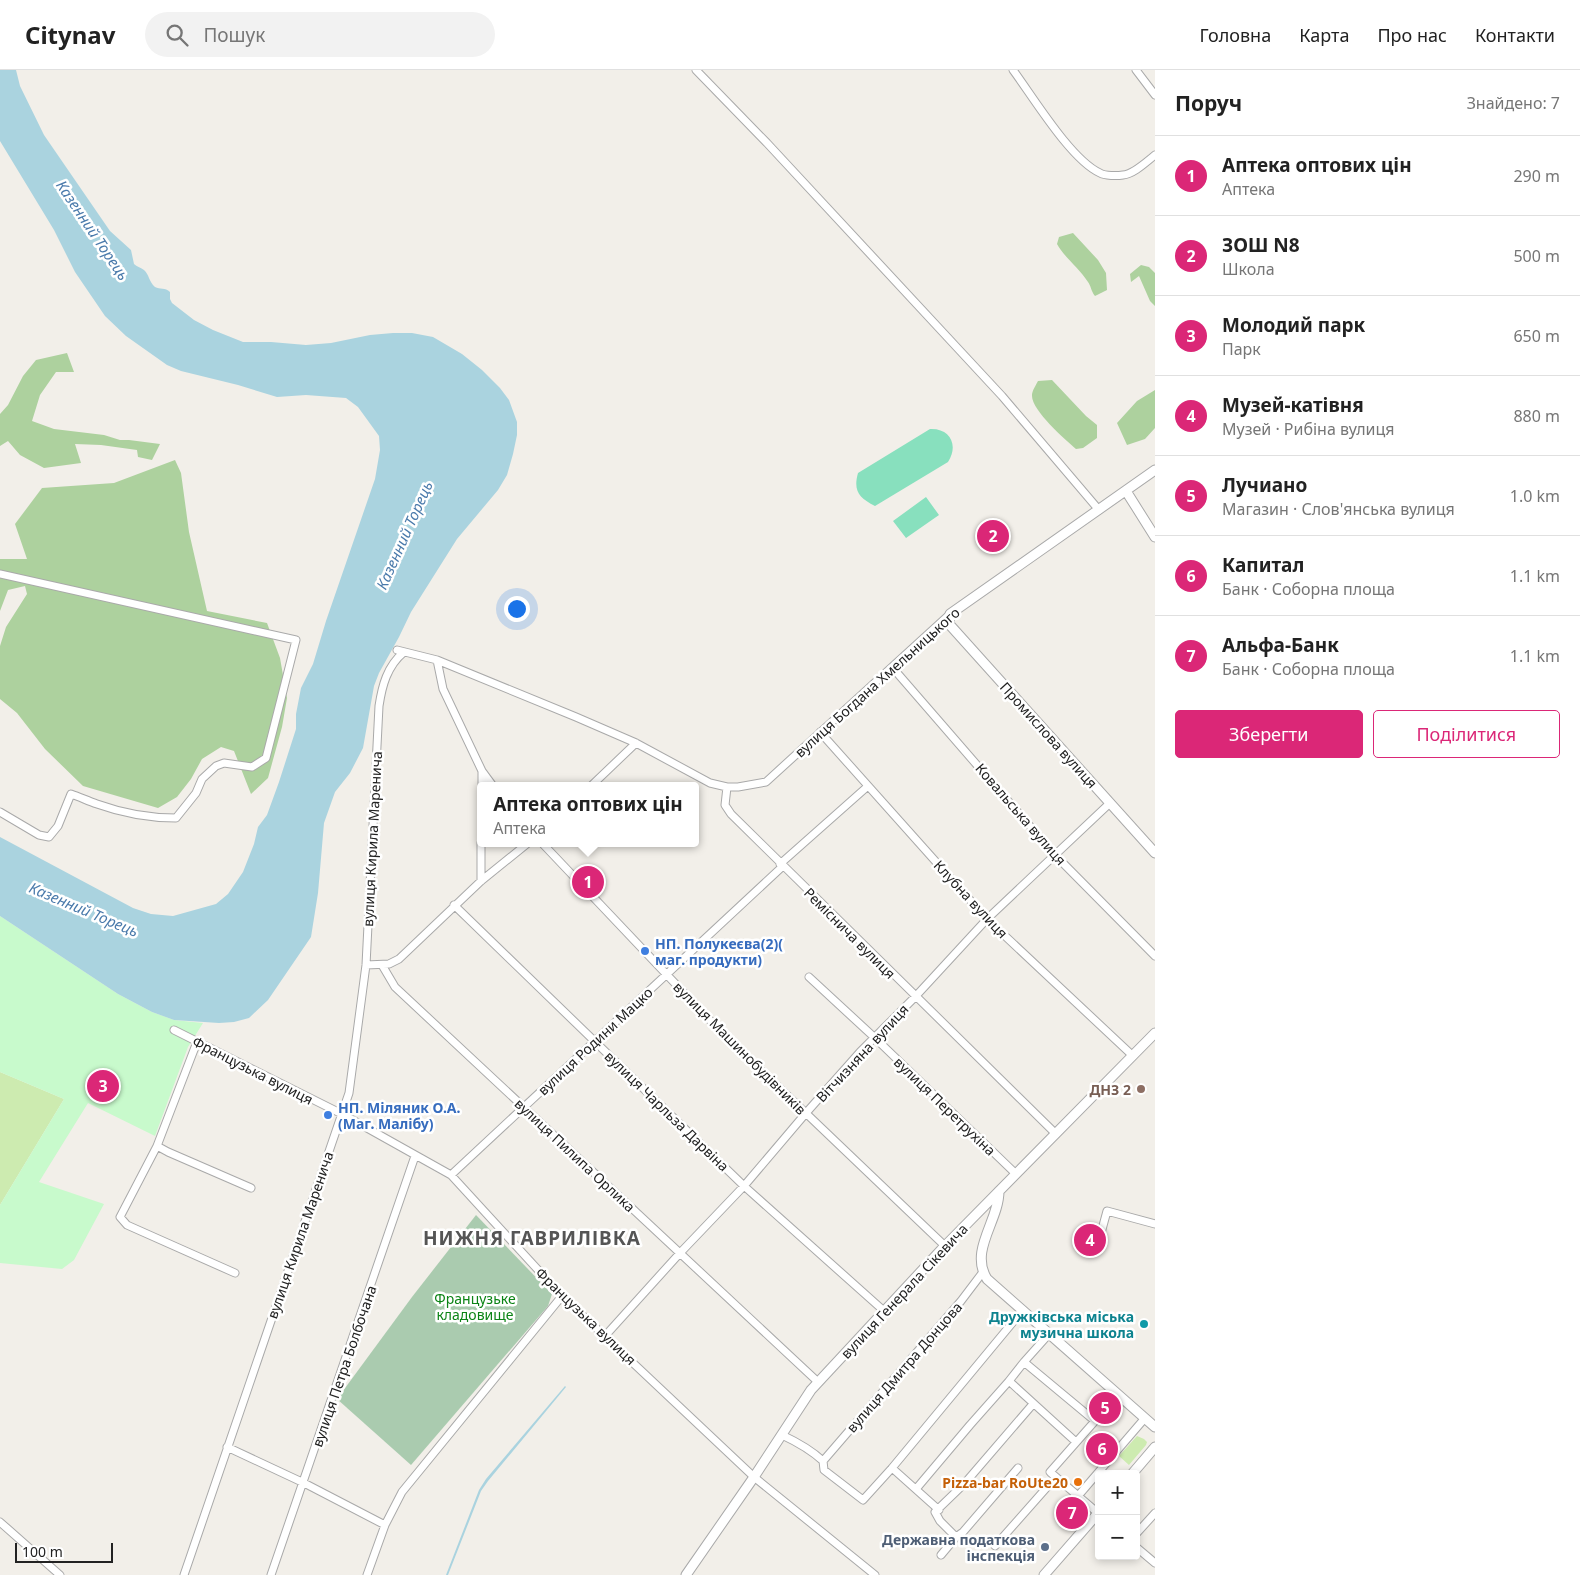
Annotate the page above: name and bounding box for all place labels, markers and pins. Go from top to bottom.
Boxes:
pin: 2 [977,517,1009,555]
pin: 1 [572,863,604,901]
place label: НП. Полукеєва(2)( маг. продукти) [655,934,783,969]
marker: НП. Полукеєва(2)( маг. продукти) [639,945,651,957]
pin: 3 [87,1067,119,1105]
place label: ДНЗ 2 [1089,1080,1131,1099]
marker: ДНЗ 2 [1135,1083,1147,1095]
place label: НП. Міляник О.А. (Маг. Малібу) [338,1098,461,1133]
marker: НП. Міляник О.А. (Маг. Малібу) [322,1109,334,1121]
pin: 4 [1074,1221,1106,1259]
place label: Дружківська міська музична школа [989,1307,1134,1342]
marker: Дружківська міська музична школа [1138,1318,1150,1330]
pin: 5 [1089,1389,1121,1427]
pin: 6 [1086,1430,1118,1468]
place label: Pizza-bar RoUte20 [942,1473,1068,1492]
marker: Pizza-bar RoUte20 [1072,1476,1084,1488]
pin: 7 [1056,1494,1088,1532]
place label: Державна податкова інспекція [882,1530,1035,1565]
marker: Державна податкова інспекція [1039,1541,1051,1553]

